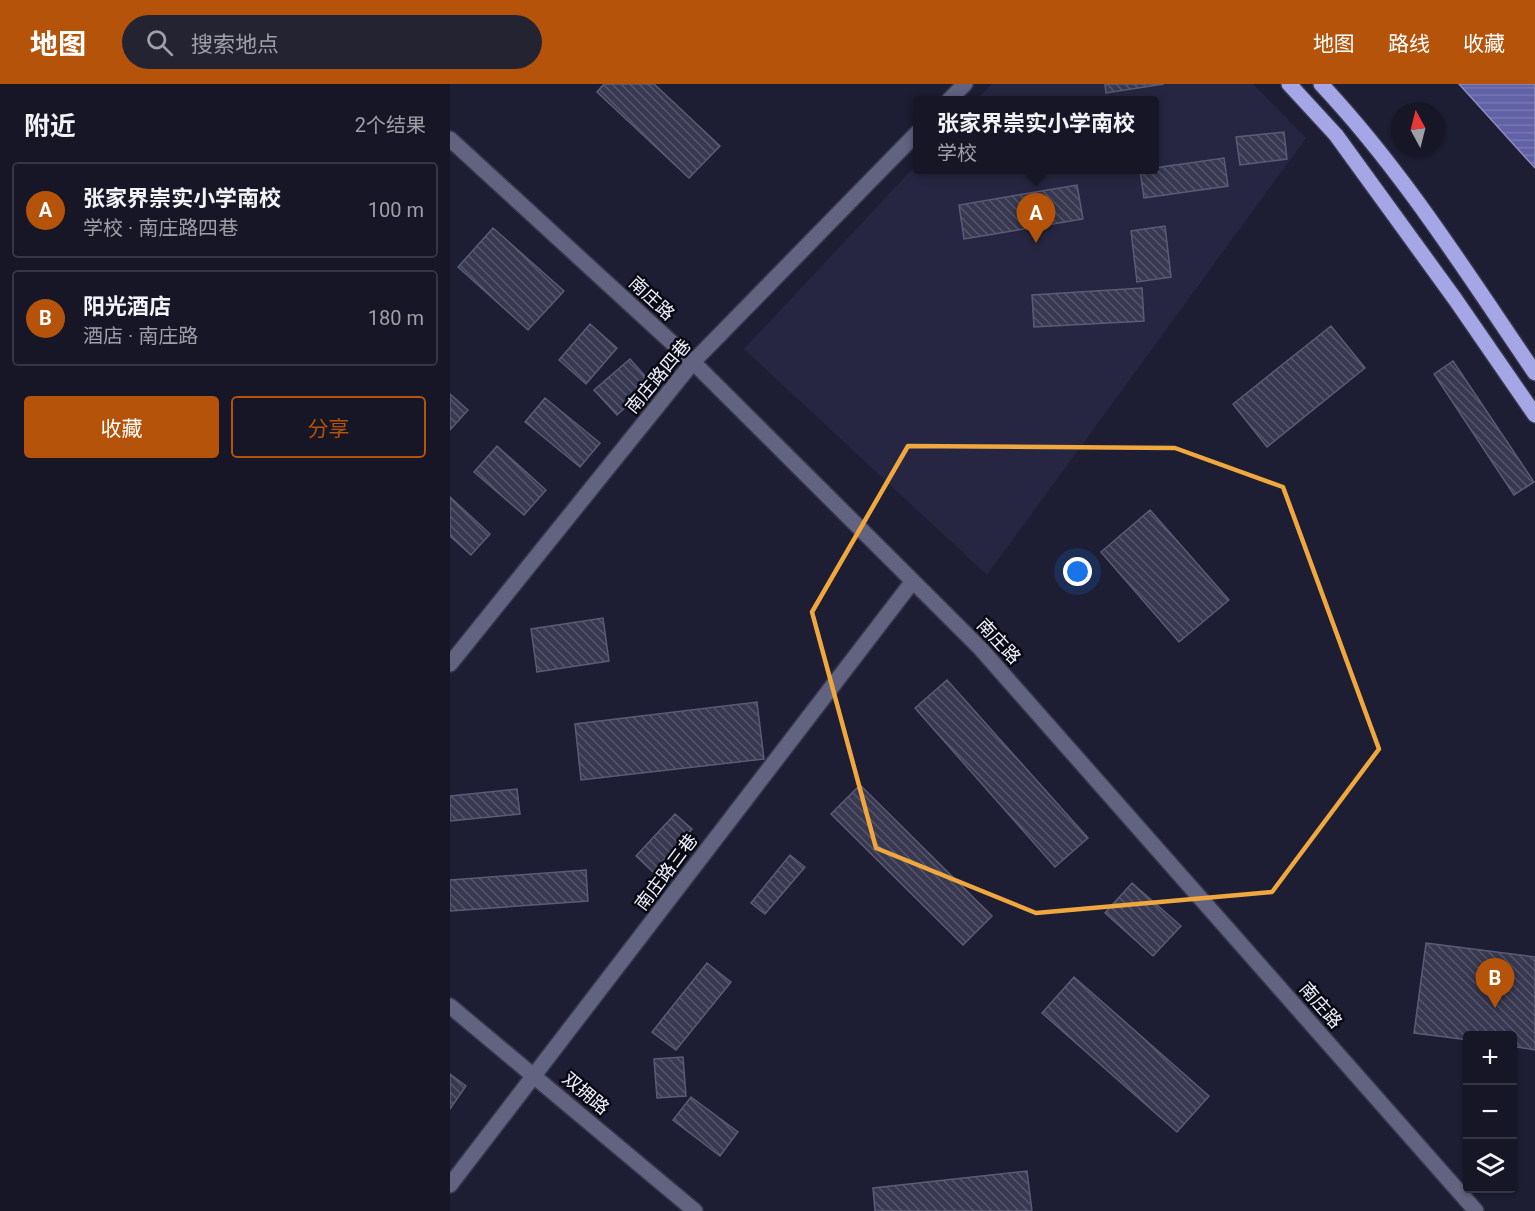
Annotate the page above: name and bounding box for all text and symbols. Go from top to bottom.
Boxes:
search box [122,15,542,69]
icon: search [143,26,176,59]
text: 地图 [30,28,86,61]
text: 搜索地点 [191,32,279,57]
text: 地图 [1313,32,1355,56]
text: 路线 [1388,32,1430,56]
text: 收藏 [1463,32,1505,56]
popup [913,96,1159,174]
north arrow [1391,102,1445,156]
text: 附近 [24,111,76,141]
text: 张家界崇实小学南校 [937,111,1135,136]
text: 2个结果 [355,113,426,137]
text: 学校 [937,141,977,165]
text: 张家界崇实小学南校 [83,186,281,211]
pin: A [1016,194,1056,243]
text: A [39,198,52,222]
text: 100 m [368,198,424,222]
text: 学校 · 南庄路四巷 [83,216,238,240]
street label: 南庄路 [625,272,679,324]
text: 阳光酒店 [83,294,171,319]
text: B [39,306,52,330]
text: 180 m [368,306,424,330]
text: 酒店 · 南庄路 [83,324,198,348]
street label: 南庄路四巷 [621,335,695,417]
button: 收藏 [24,396,219,458]
button: 分享 [231,396,426,458]
your location [1063,557,1092,586]
street label: 南庄路 [973,614,1025,668]
street label: 南庄路三巷 [631,830,701,914]
pin: B [1476,958,1514,1008]
street label: 南庄路 [1295,978,1347,1032]
map controls [1463,1031,1517,1193]
button: + [1463,1031,1517,1085]
street label: 双拥路 [559,1068,613,1118]
button: − [1463,1085,1517,1139]
button: layers [1463,1139,1517,1193]

